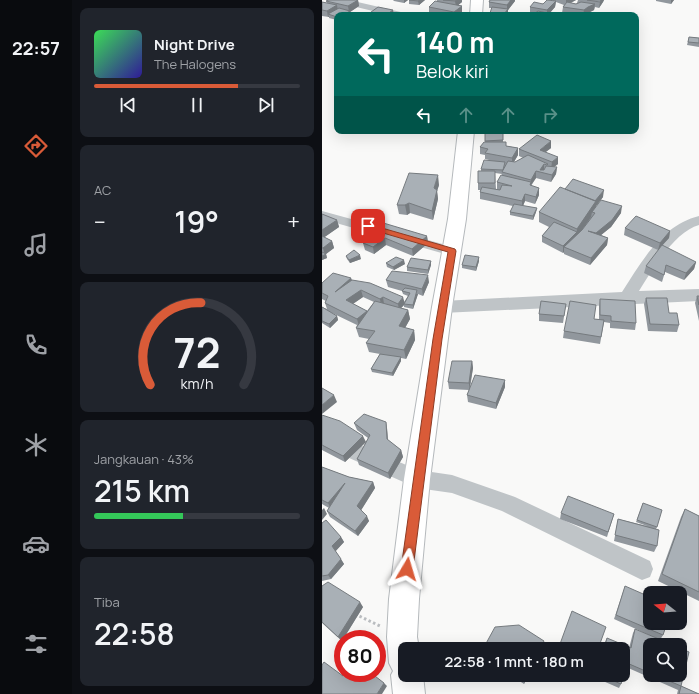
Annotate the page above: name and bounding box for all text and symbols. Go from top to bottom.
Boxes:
text: 140 m [416,23,495,61]
icon: left [350,28,402,80]
text: Night Drive [154,34,235,55]
text: 22:57 [12,36,60,60]
text: The Halogens [154,55,236,73]
text: Belok kiri [416,59,489,83]
icon: previous [117,94,139,116]
icon: pause [186,94,208,116]
icon: next [255,94,277,116]
icon: left [413,104,435,126]
icon: ahead [455,104,477,126]
icon: ahead [497,104,519,126]
icon: right [539,104,561,126]
icon: directions [22,132,50,160]
text: AC [94,181,111,199]
text: 19° [174,201,219,242]
text: − [94,207,106,237]
text: + [287,207,300,237]
pin [351,209,385,243]
icon: arrive [357,215,379,237]
icon: music [22,231,50,259]
text: 72 [174,324,220,380]
icon: phone [22,331,50,359]
text: km/h [180,374,214,393]
icon: climate [22,431,50,459]
text: Jangkauan · 43% [94,450,194,468]
text: 215 km [94,470,190,511]
icon: car [22,530,50,558]
position arrow [386,548,428,590]
north arrow [643,586,687,630]
map controls [643,586,687,682]
text: Tiba [94,593,120,611]
text: 22:58 [94,613,175,654]
icon: filters [22,630,50,658]
speed limit sign: 80 [334,630,386,682]
button: search [643,638,687,682]
text: 22:58 · 1 mnt · 180 m [444,651,584,672]

